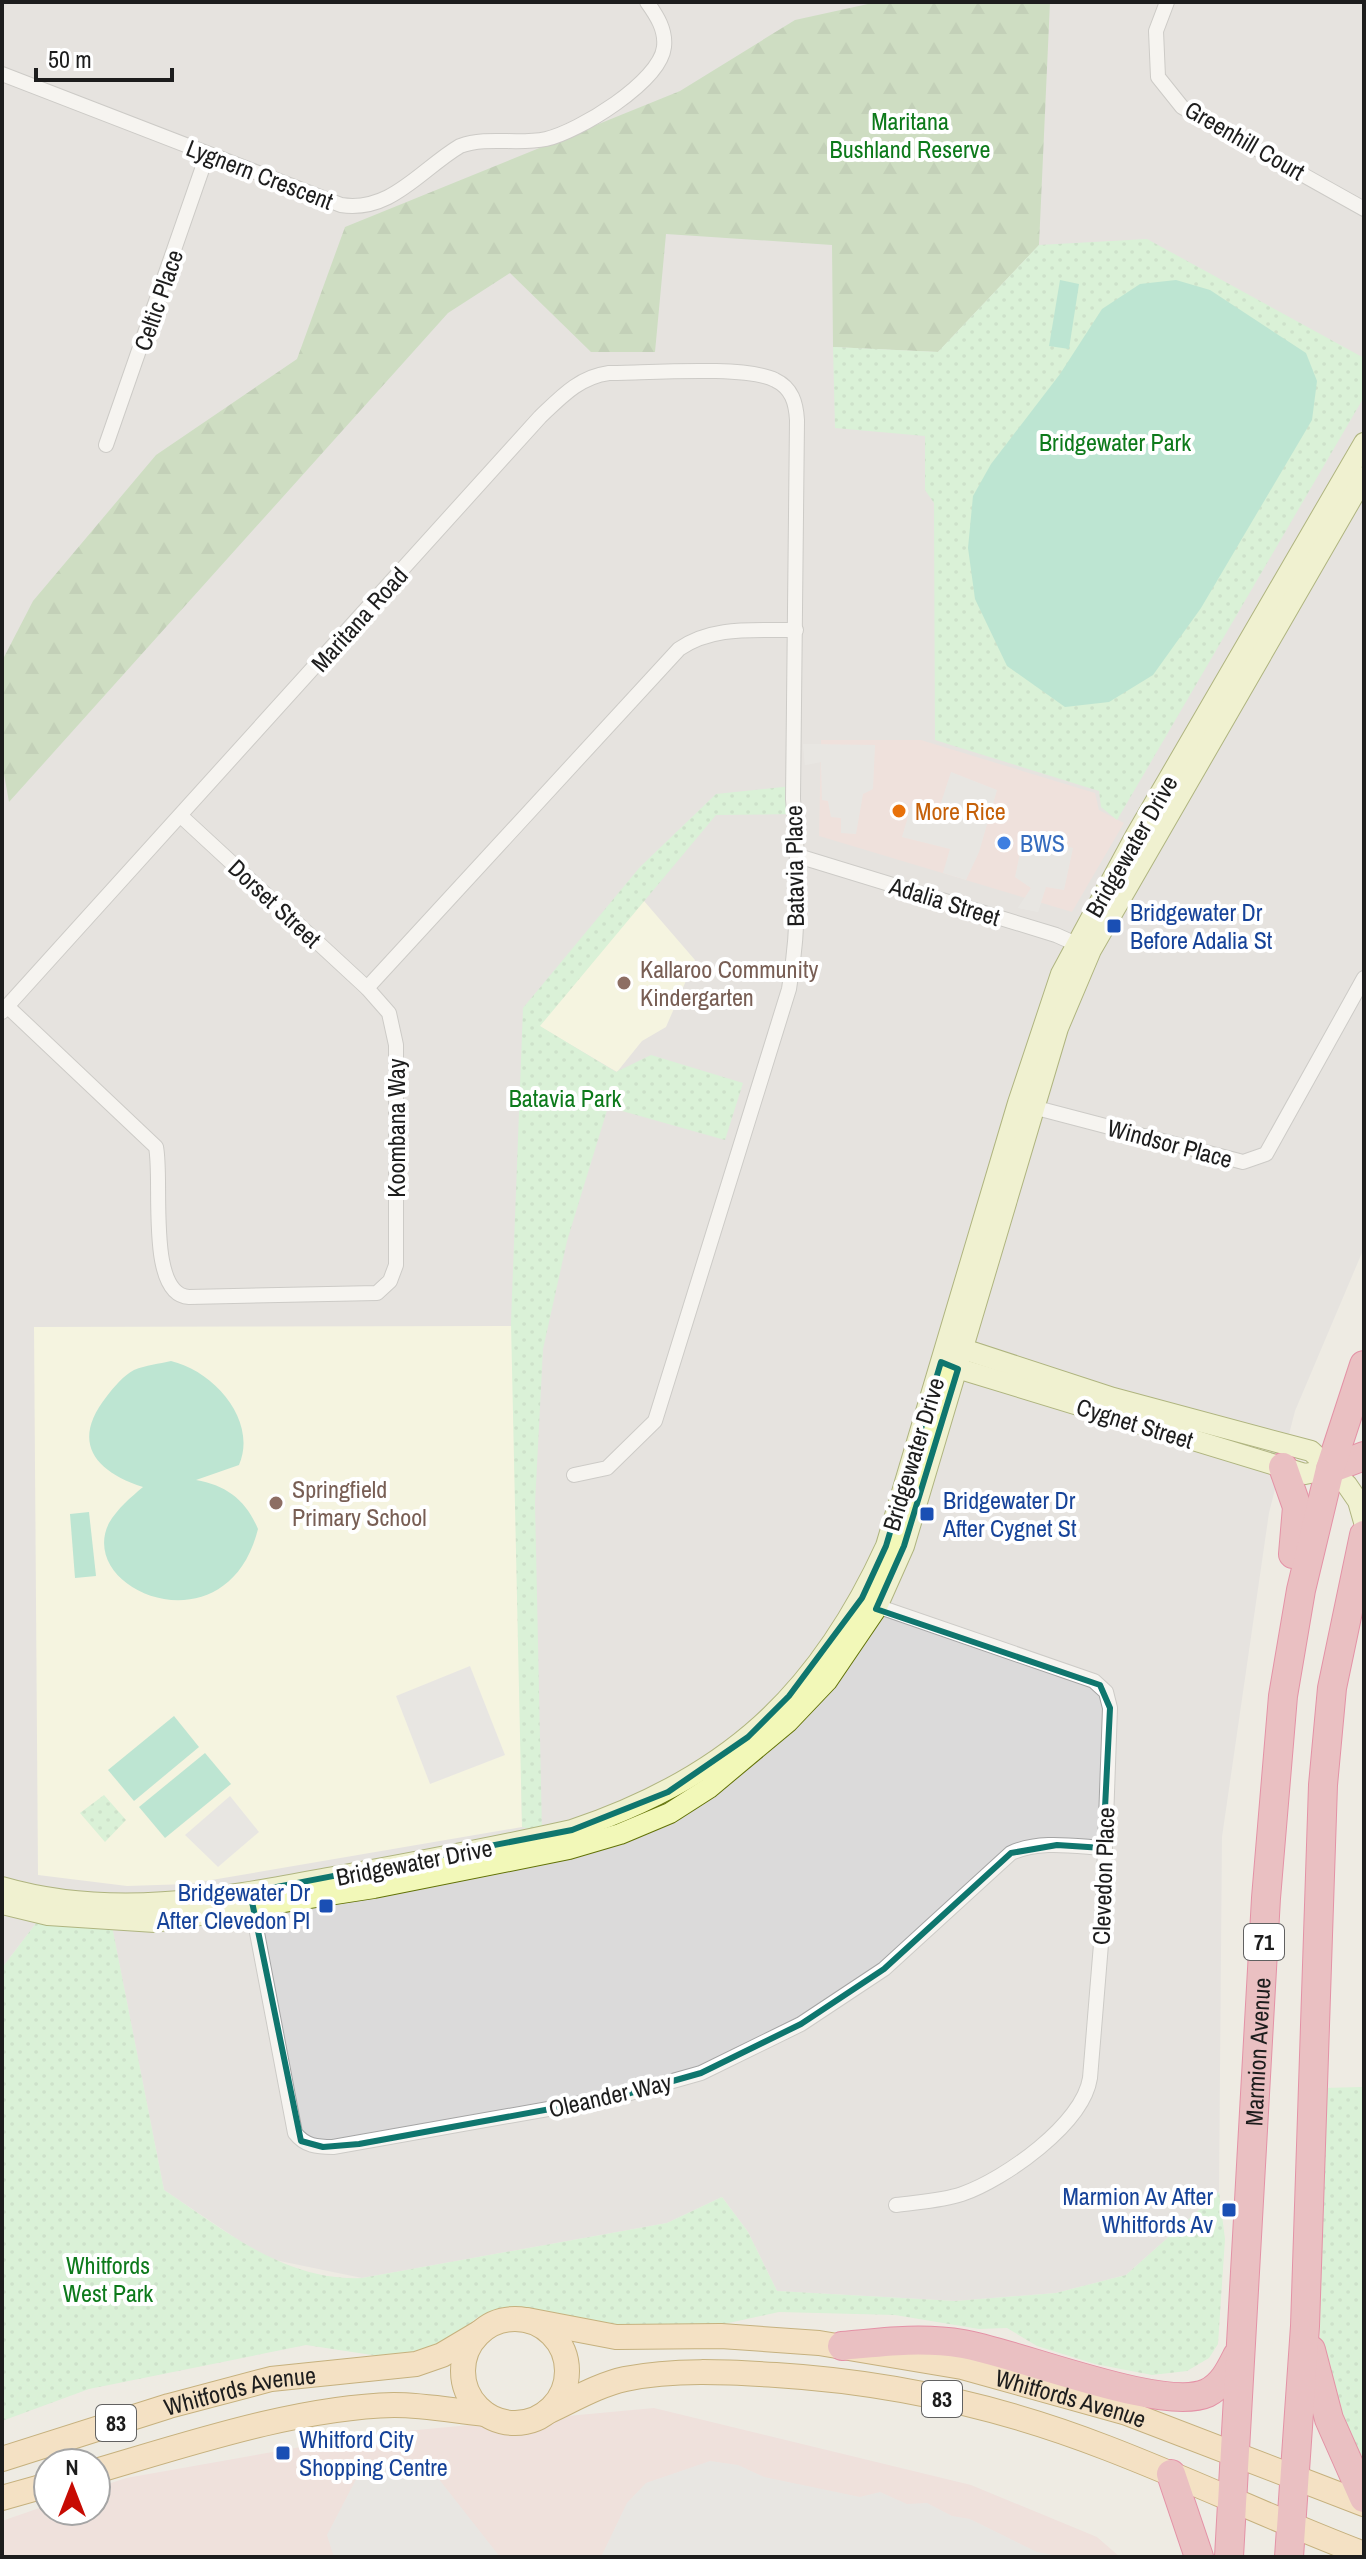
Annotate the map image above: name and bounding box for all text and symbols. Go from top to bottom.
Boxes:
scale bar [36,32,172,82]
text: 50 m [48,43,92,75]
street label: Greenhill Court [1179,93,1311,187]
park label: Maritana Bushland Reserve [830,105,990,165]
street label: Lygnern Crescent [182,131,338,217]
street label: Celtic Place [126,245,190,355]
park label: Bridgewater Park [1039,426,1191,458]
street label: Maritana Road [304,560,414,678]
street label: Bridgewater Drive [1077,769,1185,923]
place label: More Rice [915,795,1006,827]
marker: More Rice [890,802,908,820]
street label: Batavia Place [777,805,811,927]
place label: BWS [1020,827,1065,859]
marker: BWS [995,834,1013,852]
street label: Dorset Street [222,852,329,955]
street label: Adalia Street [885,869,1005,933]
place label: Bridgewater Dr Before Adalia St [1130,896,1273,956]
marker: Bridgewater Dr Before Adalia St [1105,917,1123,935]
place label: Kallaroo Community Kindergarten [640,953,818,1013]
marker: Kallaroo Community Kindergarten [615,974,633,992]
street label: Koombana Way [380,1058,412,1198]
park label: Batavia Park [509,1082,621,1114]
street label: Windsor Place [1104,1111,1236,1175]
street label: Bridgewater Drive [875,1373,951,1535]
street label: Cygnet Street [1073,1390,1198,1456]
place label: Springfield Primary School [292,1473,427,1533]
place label: Bridgewater Dr After Cygnet St [942,1484,1077,1544]
marker: Springfield Primary School [267,1494,285,1512]
marker: Bridgewater Dr After Cygnet St [918,1505,936,1523]
street label: Clevedon Place [1085,1807,1121,1945]
street label: Bridgewater Drive [333,1831,495,1893]
place label: Bridgewater Dr After Clevedon Pl [156,1876,310,1936]
marker: Bridgewater Dr After Clevedon Pl [317,1897,335,1915]
road number: 71 [1244,1924,1284,1960]
street label: Marmion Avenue [1237,1977,1278,2127]
street label: Oleander Way [545,2065,675,2125]
place label: Marmion Av After Whitfords Av [1062,2180,1213,2240]
marker: Marmion Av After Whitfords Av [1220,2201,1238,2219]
park label: Whitfords West Park [63,2249,153,2309]
street label: Whitfords Avenue [160,2358,317,2423]
street label: Whitfords Avenue [992,2361,1151,2435]
road number: 83 [922,2381,962,2417]
road number: 83 [96,2405,136,2441]
place label: Whitford City Shopping Centre [299,2423,448,2483]
marker: Whitford City Shopping Centre [274,2444,292,2462]
north arrow [32,2447,112,2527]
text: N [65,2452,79,2482]

